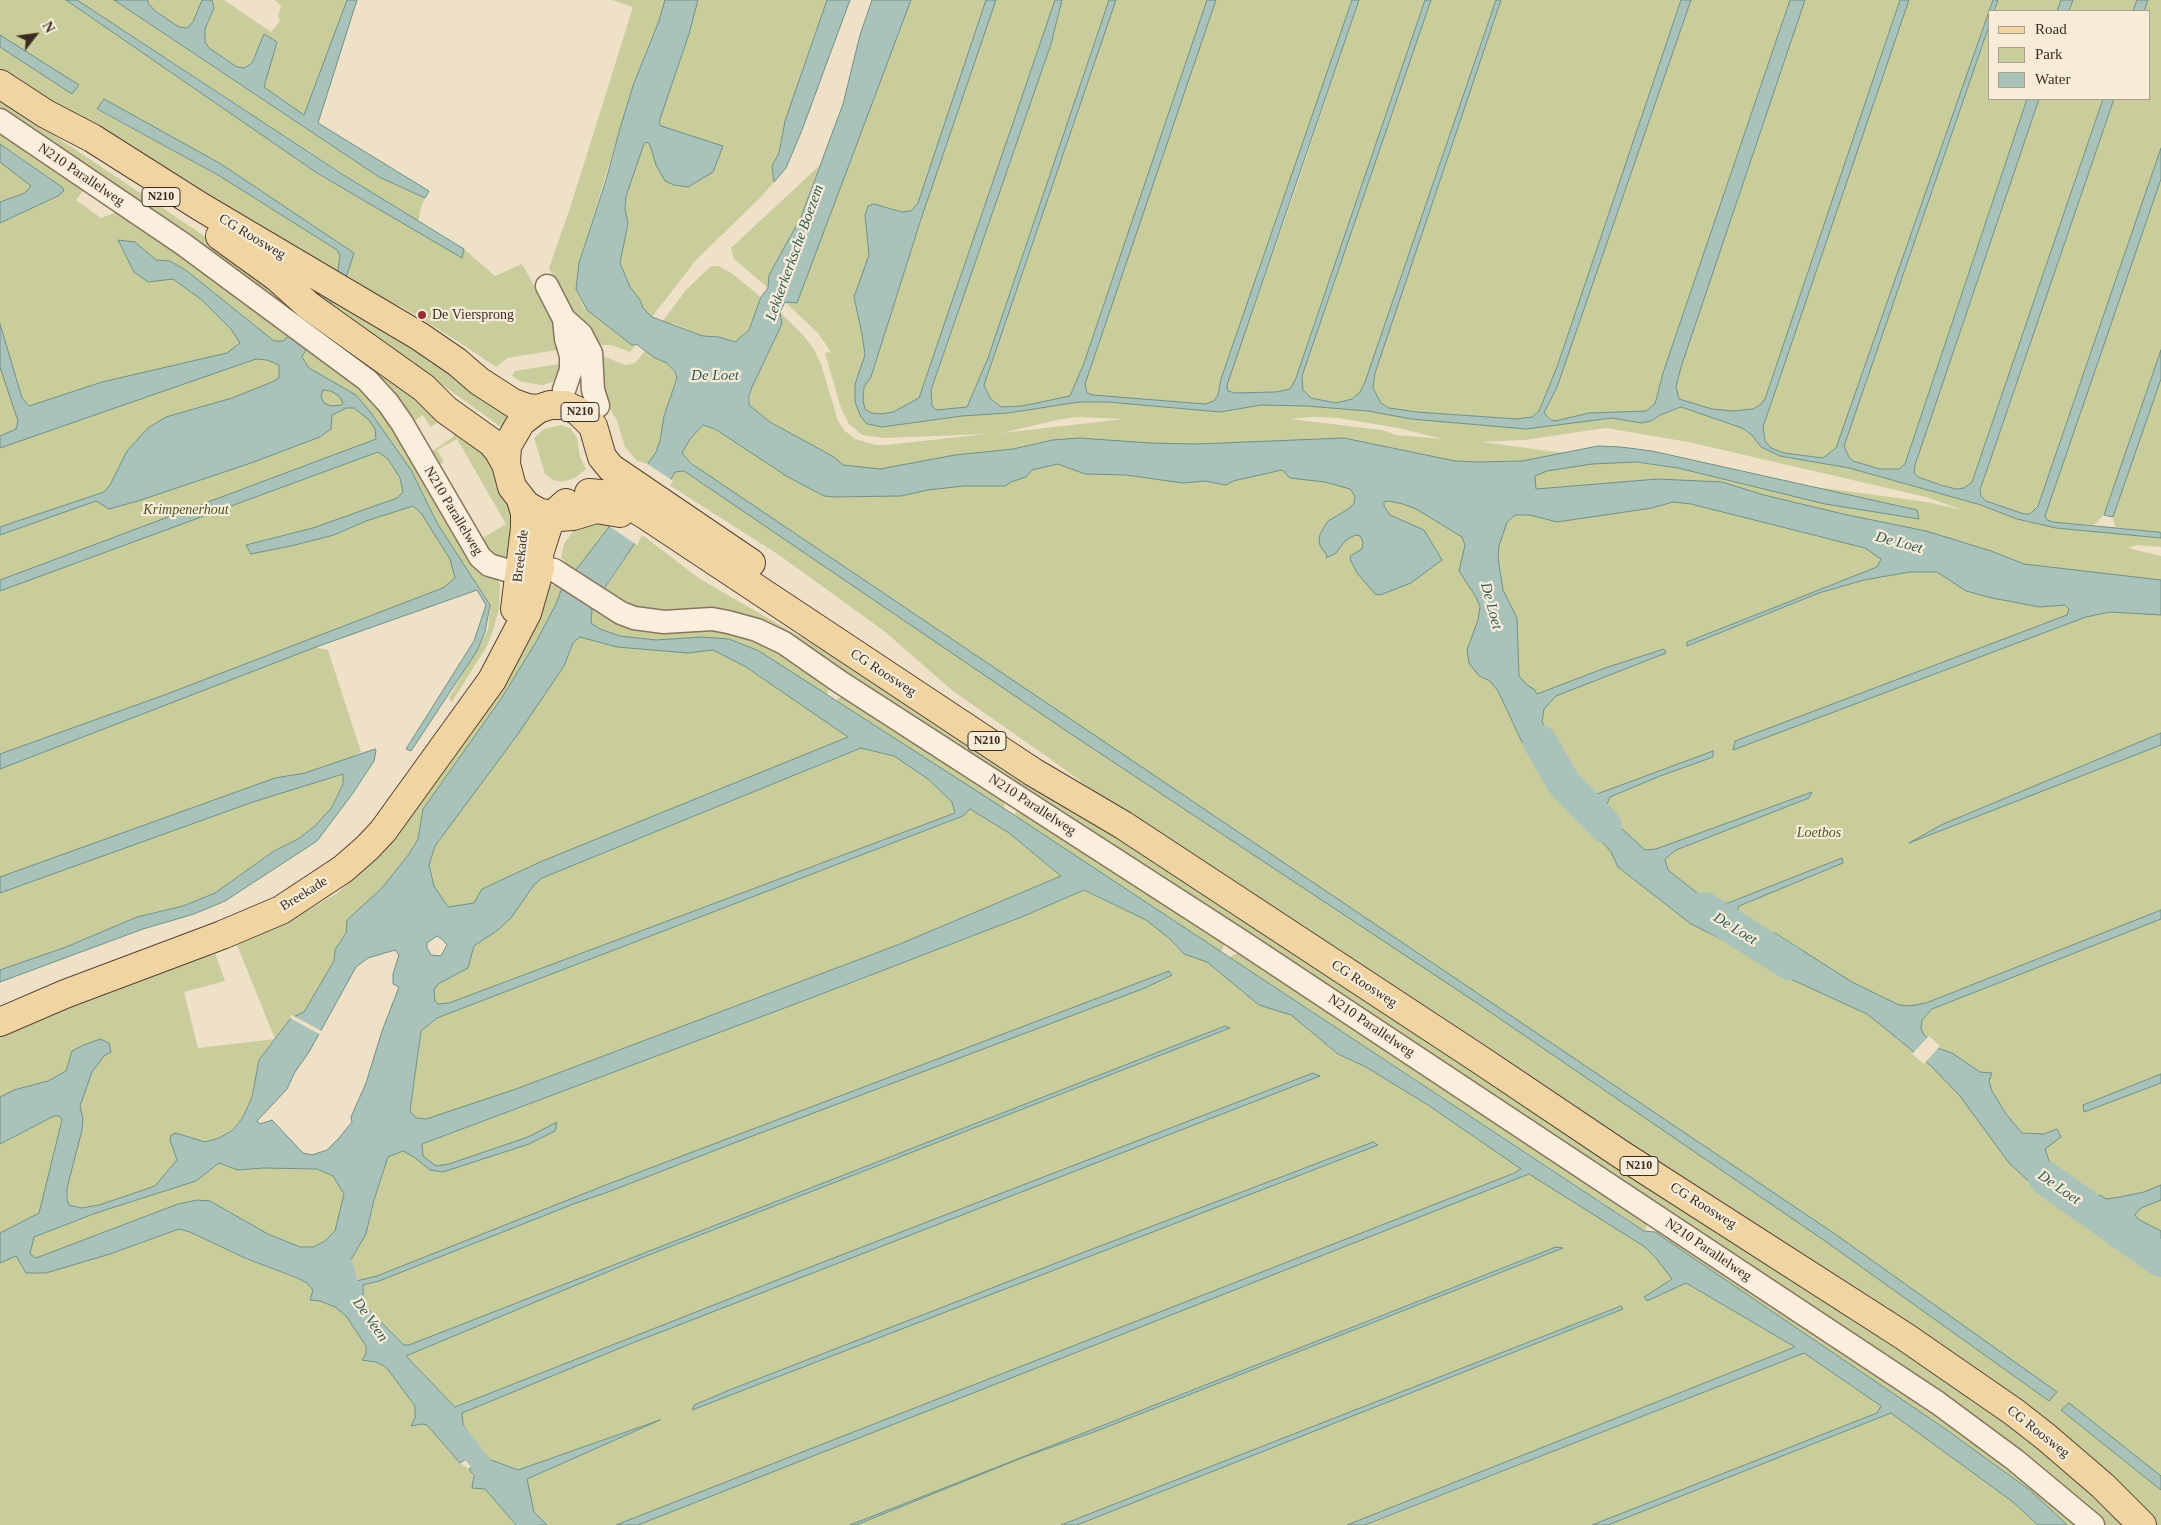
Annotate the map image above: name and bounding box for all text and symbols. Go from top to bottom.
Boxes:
north arrow [10,10,60,60]
legend [1988,10,2151,100]
text: N [39,19,57,35]
text: Road [2035,21,2067,37]
text: Park [2035,46,2063,62]
text: Water [2035,71,2070,87]
street label: N210 Parallelweg [35,140,127,210]
water label: Lekkerkerksche Boezem [762,182,828,324]
road number: N210 [142,188,180,206]
street label: CG Roosweg [216,210,288,264]
place label: De Viersprong [432,307,514,323]
marker: De Viersprong [416,309,428,321]
water label: De Loet [691,367,739,385]
road number: N210 [561,402,599,422]
street label: N210 Parallelweg [420,464,486,558]
park label: Krimpenerhout [143,502,229,518]
water label: De Loet [1874,528,1924,558]
street label: Breekade [509,529,533,583]
water label: De Loet [1476,581,1506,631]
street label: CG Roosweg [847,646,919,700]
road number: N210 [968,731,1006,750]
street label: N210 Parallelweg [985,771,1079,839]
park label: Loetbos [1797,825,1841,841]
street label: Breekade [277,873,331,915]
water label: De Loet [1710,909,1760,949]
street label: CG Roosweg [1328,957,1400,1011]
street label: N210 Parallelweg [1325,991,1417,1061]
road number: N210 [1620,1156,1658,1176]
water label: De Loet [2034,1167,2084,1209]
street label: CG Roosweg [1667,1179,1739,1233]
street label: N210 Parallelweg [1662,1215,1754,1285]
water label: De Veen [348,1295,392,1345]
street label: CG Roosweg [2003,1402,2073,1462]

